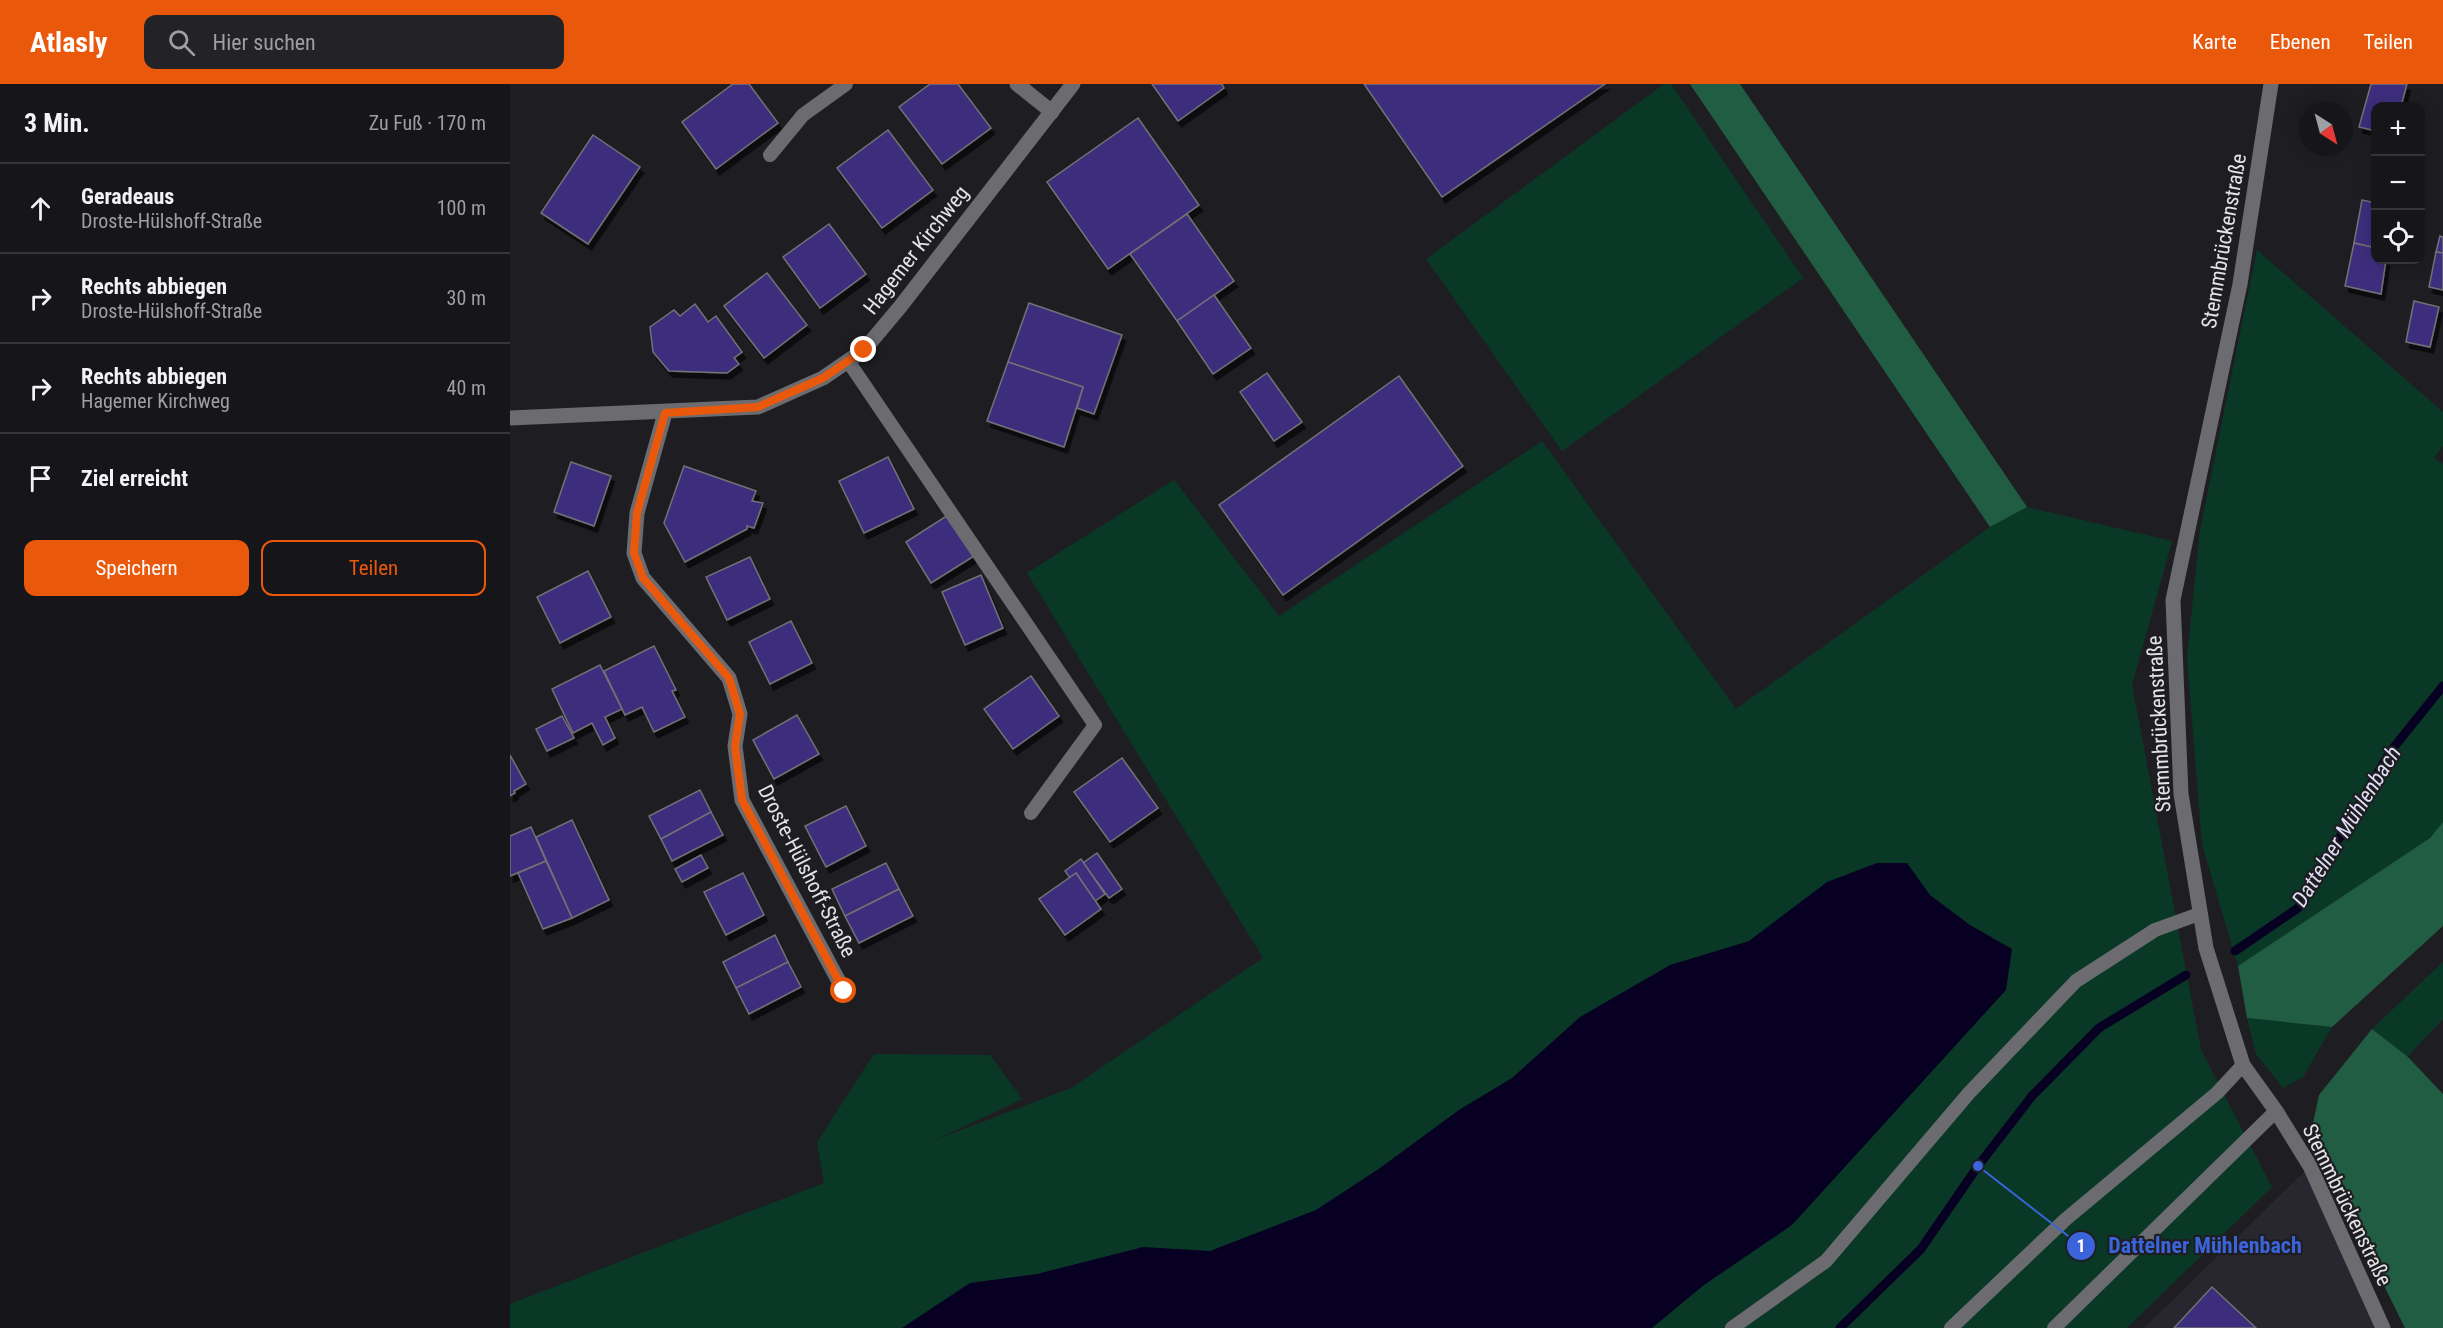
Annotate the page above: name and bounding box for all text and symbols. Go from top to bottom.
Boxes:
search box [144,15,564,69]
text: Atlasly [30,26,108,59]
icon: search [165,26,198,59]
text: Hier suchen [213,30,316,55]
text: Karte [2192,30,2237,54]
text: Ebenen [2270,30,2331,54]
text: Teilen [2364,30,2413,54]
north arrow [2299,102,2353,156]
map controls [2371,102,2425,264]
button: + [2371,102,2425,156]
text: 3 Min. [24,108,90,138]
text: Zu Fuß · 170 m [369,111,486,135]
street label: Stemmbrückenstraße [2197,152,2251,330]
button: − [2371,156,2425,210]
street label: Hagemer Kirchweg [858,181,974,319]
text: Geradeaus [81,184,174,209]
icon: ahead [24,192,57,225]
text: 100 m [437,196,486,220]
text: Droste-Hülshoff-Straße [81,209,262,233]
button: locate [2371,210,2425,264]
text: Rechts abbiegen [81,274,227,299]
icon: right [24,282,57,315]
text: 30 m [447,286,486,310]
text: Droste-Hülshoff-Straße [81,299,262,323]
route end [850,336,876,362]
text: Rechts abbiegen [81,364,227,389]
icon: right [24,372,57,405]
text: 40 m [447,376,486,400]
text: Hagemer Kirchweg [81,389,230,413]
icon: arrive [24,462,57,495]
text: Ziel erreicht [81,466,188,491]
button: Speichern [24,540,249,596]
button: Teilen [261,540,486,596]
street label: Stemmbrückenstraße [2142,635,2176,813]
water label: Dattelner Mühlenbach [2287,741,2406,911]
street label: Droste-Hülshoff-Straße [753,781,861,961]
route start [830,977,856,1003]
street label: Stemmbrückenstraße [2297,1120,2397,1290]
callout: Dattelner Mühlenbach [2066,1226,2313,1266]
text: Dattelner Mühlenbach [2108,1233,2302,1258]
text: 1 [2076,1235,2086,1256]

